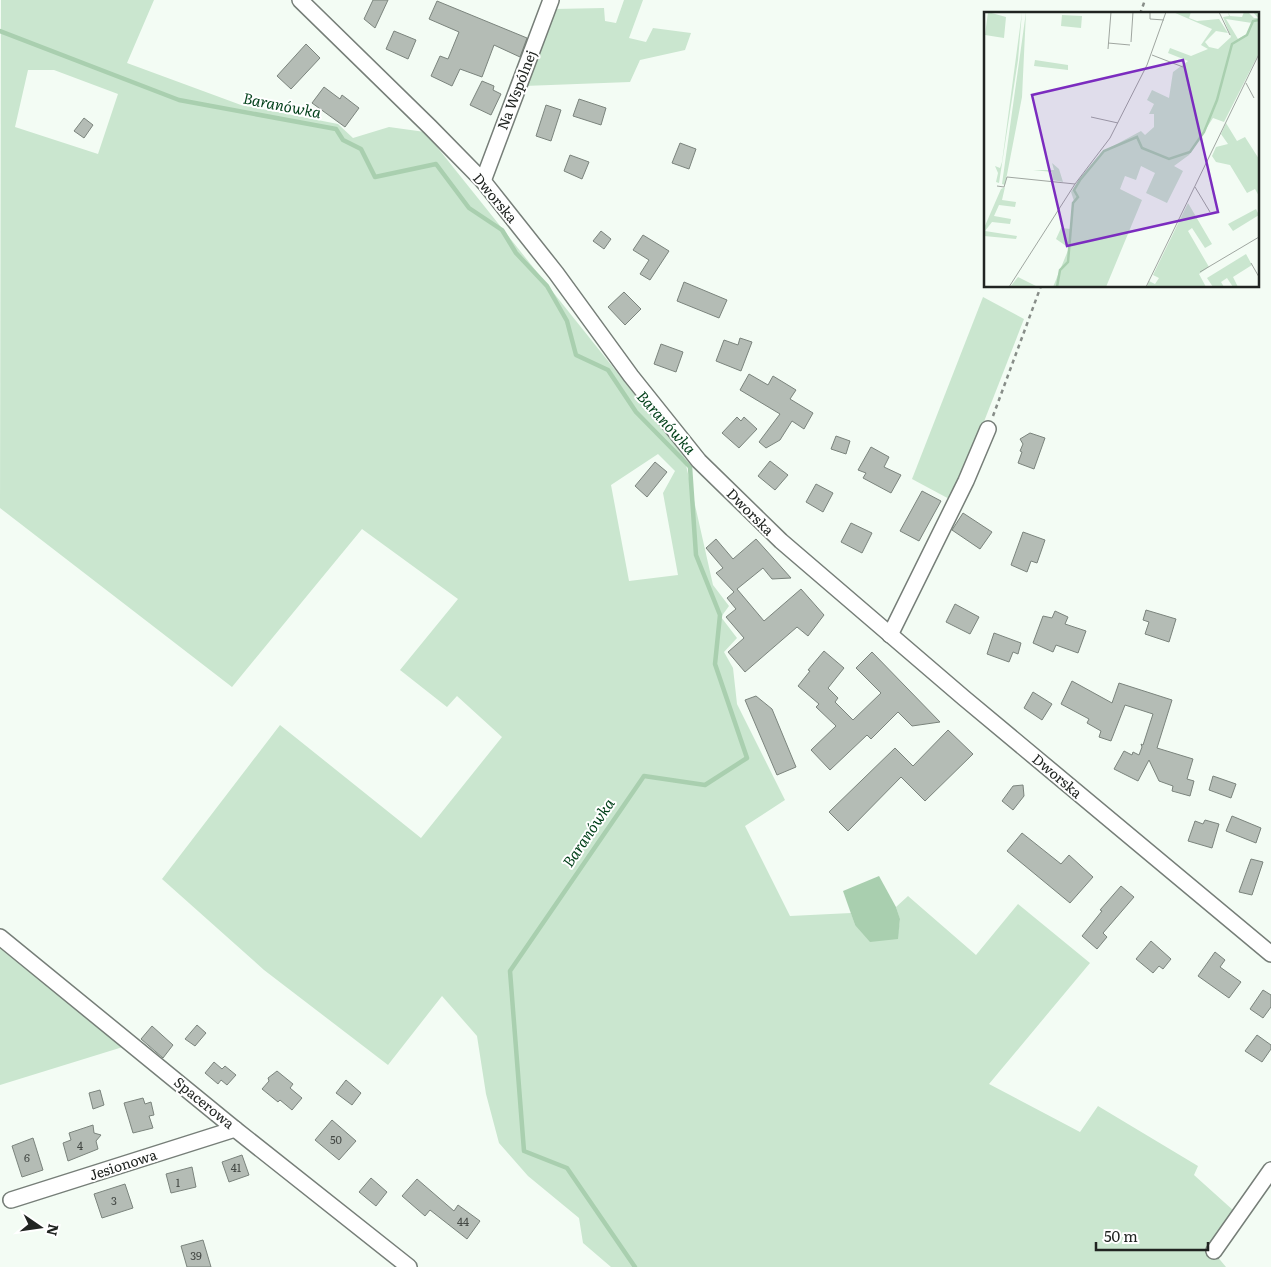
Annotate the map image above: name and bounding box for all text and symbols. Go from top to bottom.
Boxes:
inset map [984,12,1258,288]
street label: Na Wspólnej [492,47,540,132]
water label: Baranówka [241,86,324,123]
street label: Dworska [469,168,523,227]
water label: Baranówka [632,385,702,459]
street label: Dworska [723,483,779,540]
street label: Dworska [1028,748,1087,802]
water label: Baranówka [556,793,620,871]
street label: Spacerowa [170,1072,239,1133]
house number: 50 [330,1131,342,1147]
house number: 4 [77,1137,83,1153]
street label: Jesionowa [86,1144,160,1184]
house number: 6 [24,1149,30,1165]
house number: 41 [231,1159,242,1175]
house number: 1 [176,1174,181,1190]
house number: 3 [111,1192,117,1208]
north arrow [15,1202,65,1252]
house number: 44 [457,1213,469,1229]
scale bar [1096,1220,1208,1252]
text: N [43,1222,65,1238]
text: 50 m [1104,1224,1138,1247]
house number: 39 [190,1247,202,1263]

